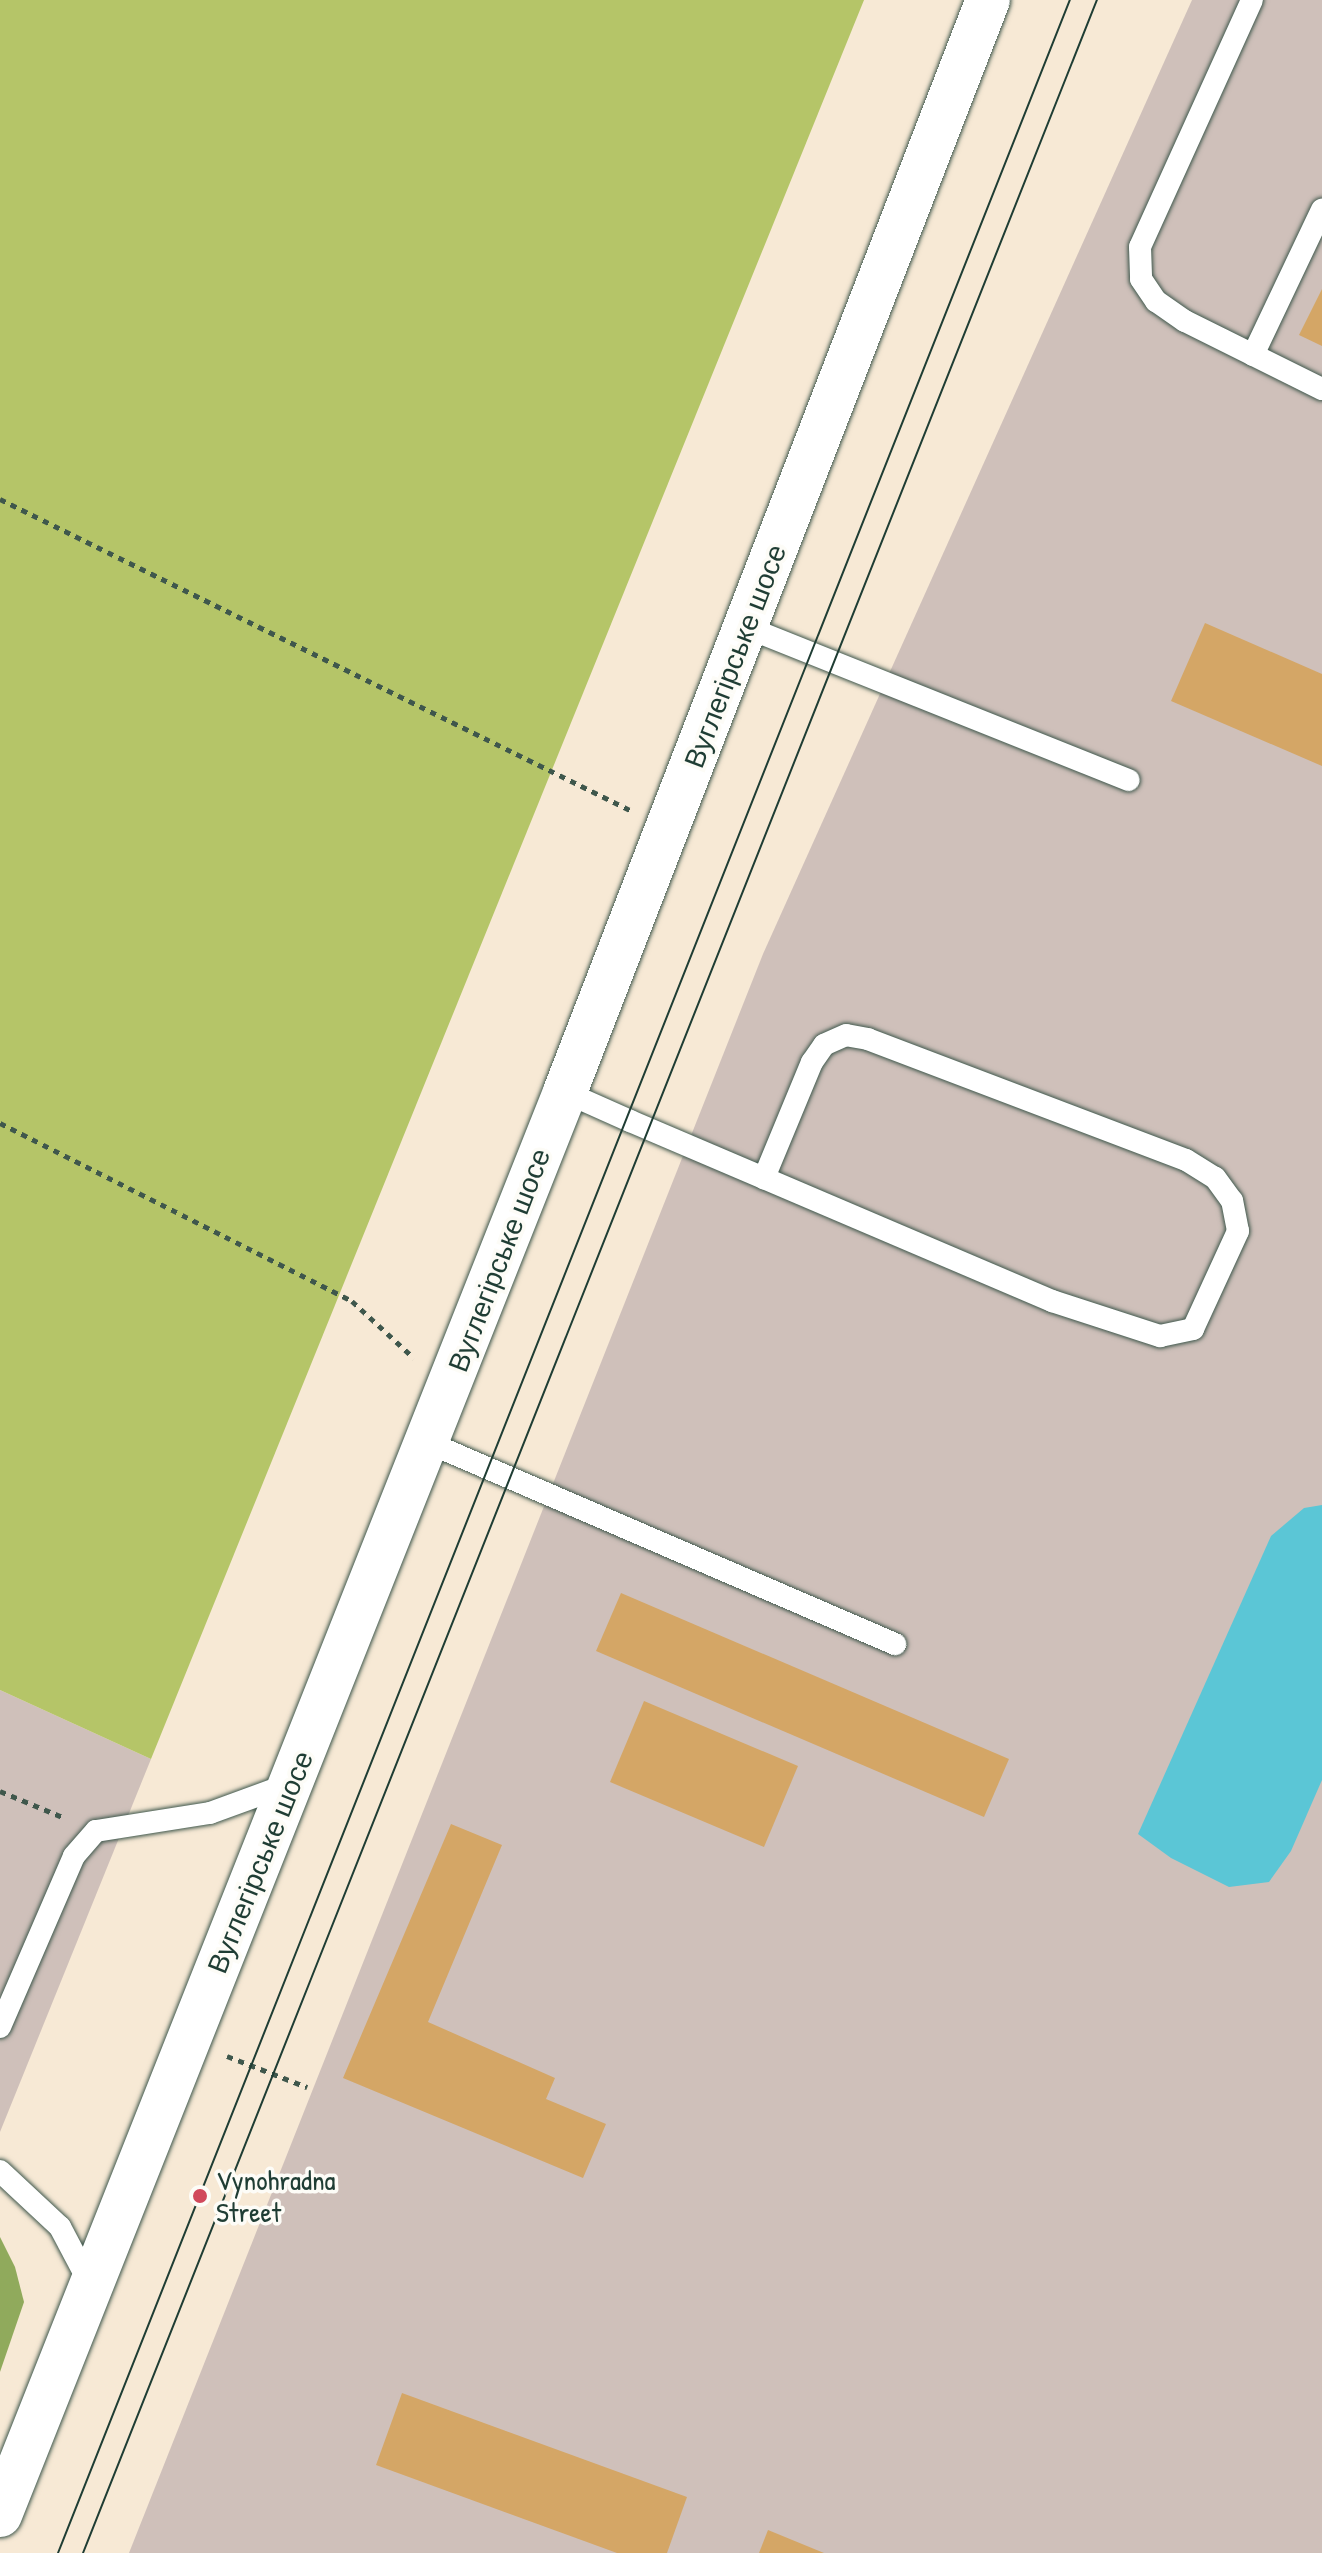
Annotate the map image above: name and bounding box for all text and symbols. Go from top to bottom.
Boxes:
street label: Вуглегірське шосе [677,540,793,772]
street label: Вуглегірське шосе [441,1144,557,1376]
street label: Вуглегірське шосе [200,1746,320,1978]
place label: Vynohradna Street [216,2163,336,2229]
marker: Vynohradna Street [191,2187,209,2205]

